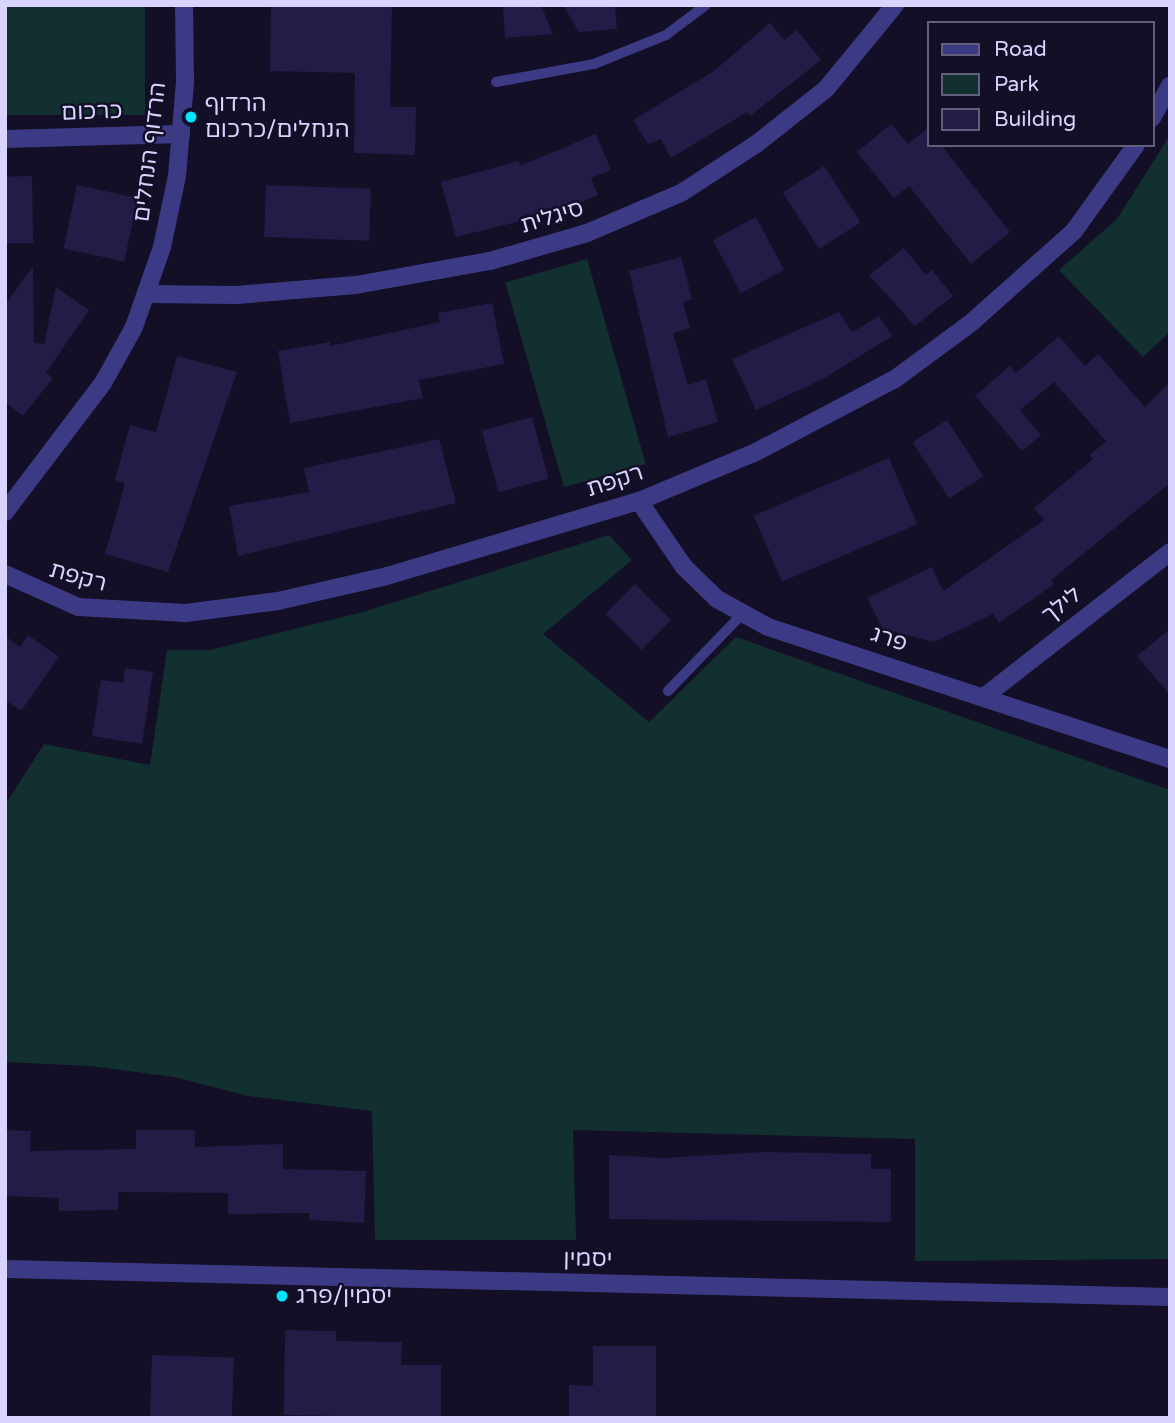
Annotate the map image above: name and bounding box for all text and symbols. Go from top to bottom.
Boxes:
legend [926,21,1154,147]
text: Road [994,37,1047,62]
text: Park [994,72,1039,97]
street label: הרדוף הנחלים [128,80,172,224]
place label: הרדוף הנחלים/כרכום [205,90,350,144]
street label: כרכום [61,97,123,127]
text: Building [994,107,1076,132]
marker: הרדוף הנחלים/כרכום [183,109,199,125]
street label: סיגלית [517,194,587,240]
street label: רקפת [583,459,647,503]
street label: רקפת [47,556,109,598]
street label: לילך [1037,581,1087,629]
street label: פרג [867,620,911,658]
street label: יסמין [563,1245,613,1273]
place label: יסמין/פרג [296,1282,392,1310]
marker: יסמין/פרג [274,1288,290,1304]

